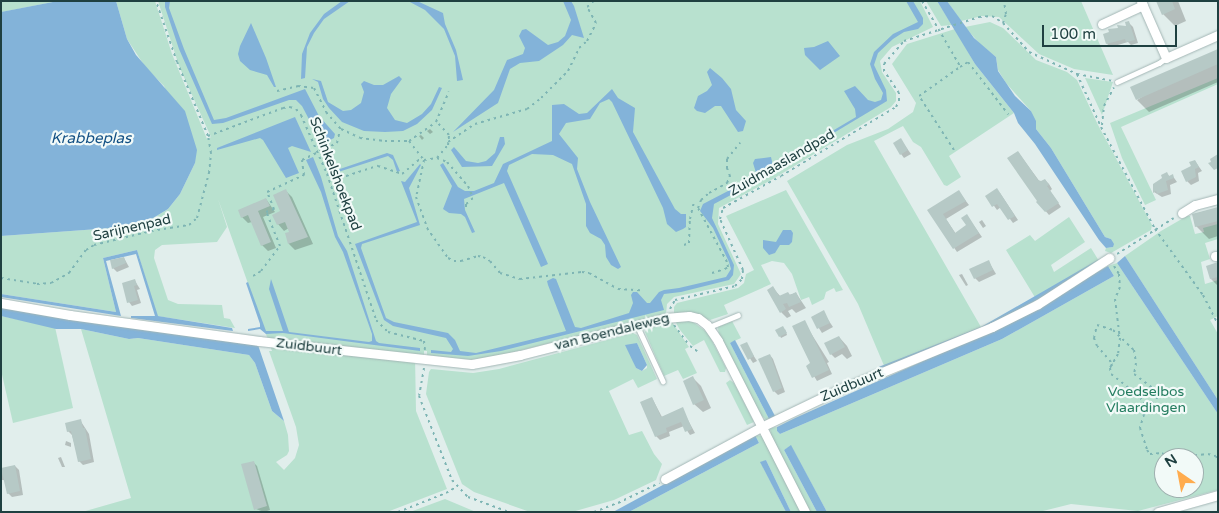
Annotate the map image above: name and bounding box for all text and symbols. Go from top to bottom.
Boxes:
scale bar [1044,15,1179,47]
text: 100 m [1050,25,1096,43]
street label: Schinkelshoekpad [306,115,364,233]
street label: Zuidmaaslandpad [726,126,838,200]
water label: Krabbeplas [51,130,131,148]
street label: Sarijnenpad [91,211,173,245]
street label: van Boendaleweg [553,310,671,354]
street label: Zuidbuurt [275,335,343,359]
street label: Zuidbuurt [818,364,886,406]
park label: Voedselbos Vlaardingen [1106,384,1186,417]
north arrow [1154,448,1204,498]
text: N [1162,451,1180,471]

